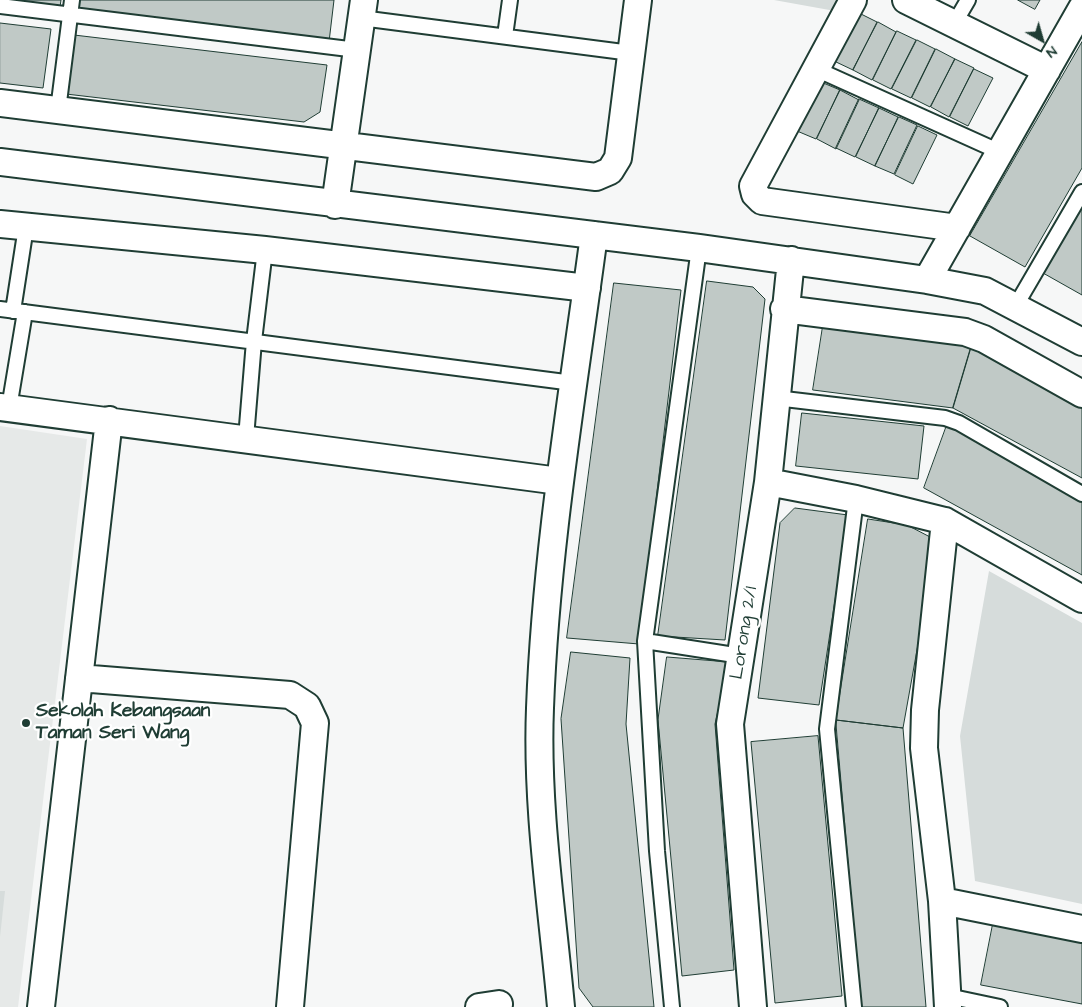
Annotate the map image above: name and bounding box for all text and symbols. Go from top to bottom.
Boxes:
north arrow [1017,15,1067,65]
text: N [1042,41,1061,62]
street label: Lorong 2/1 [726,585,764,681]
place label: Sekolah Kebangsaan Taman Seri Wang [36,701,210,745]
marker: Sekolah Kebangsaan Taman Seri Wang [20,717,32,729]

